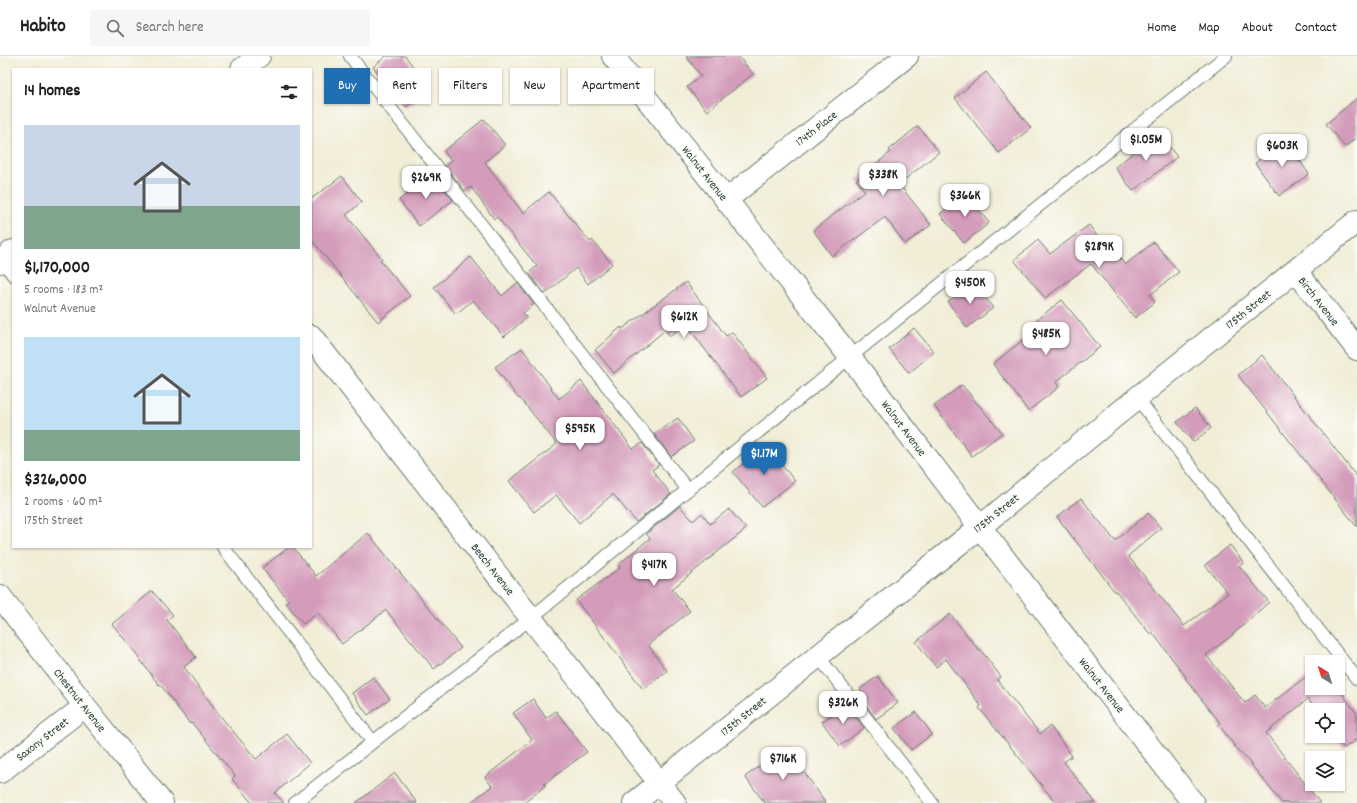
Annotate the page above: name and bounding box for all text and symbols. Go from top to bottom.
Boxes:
search box [90,10,370,46]
text: Habito [20,14,66,41]
icon: search [104,17,126,39]
text: Search here [136,17,204,39]
text: Home [1147,18,1176,38]
text: Map [1198,18,1220,38]
text: About [1242,18,1273,38]
text: Contact [1295,18,1337,38]
chip: Buy [324,68,370,104]
chip: Rent [378,68,431,104]
chip: Filters [439,68,502,104]
chip: New [510,68,560,104]
chip: Apartment [568,68,654,104]
text: 14 homes [24,80,80,104]
icon: filters [278,81,300,103]
street label: 174th Place [792,107,841,151]
pin: $1.05M [1113,128,1179,162]
text: $1.05M [1130,131,1162,150]
pin: $603K [1254,134,1310,168]
text: $603K [1266,137,1298,156]
street label: Walnut Avenue [677,143,731,205]
icon: home [126,151,198,223]
pin: $338K [855,163,911,197]
pin: $269K [398,166,454,200]
text: $338K [868,166,898,185]
text: $269K [411,169,441,188]
pin: $366K [937,184,993,218]
text: $366K [949,187,981,206]
pin: $289K [1071,235,1127,269]
text: $289K [1084,238,1114,257]
text: $1,170,000 [24,257,90,281]
pin: $450K [942,271,998,305]
text: $450K [954,274,986,293]
street label: Birch Avenue [1293,274,1342,330]
text: 5 rooms · 183 m² [24,281,103,300]
street label: 175th Street [1222,286,1276,334]
text: Walnut Avenue [24,300,96,319]
pin: $612K [656,305,712,339]
text: $612K [670,308,698,327]
pin: $485K [1018,322,1074,356]
text: $485K [1031,325,1061,344]
icon: home [126,363,198,435]
street label: Walnut Avenue [876,397,929,460]
pin: $595K [552,417,608,451]
text: $595K [565,420,595,439]
pin: $1.17M [731,442,797,476]
text: $1.17M [750,445,778,464]
text: $326,000 [24,469,87,493]
street label: 175th Street [970,490,1024,538]
text: 2 rooms · 60 m² [24,493,102,512]
text: 175th Street [24,512,83,531]
street label: Beech Avenue [466,540,518,600]
pin: $417K [626,553,682,587]
text: $417K [641,556,667,575]
street label: Walnut Avenue [1074,655,1128,717]
north arrow [1305,655,1345,695]
map controls [1305,655,1345,791]
street label: Chestnut Avenue [48,665,109,736]
pin: $326K [815,691,871,725]
street label: 175th Street [717,693,771,741]
text: $326K [828,694,858,713]
button: locate [1305,703,1345,743]
street label: Saxony Street [13,714,73,766]
pin: $716K [755,747,811,781]
text: $716K [770,750,796,769]
button: layers [1305,751,1345,791]

